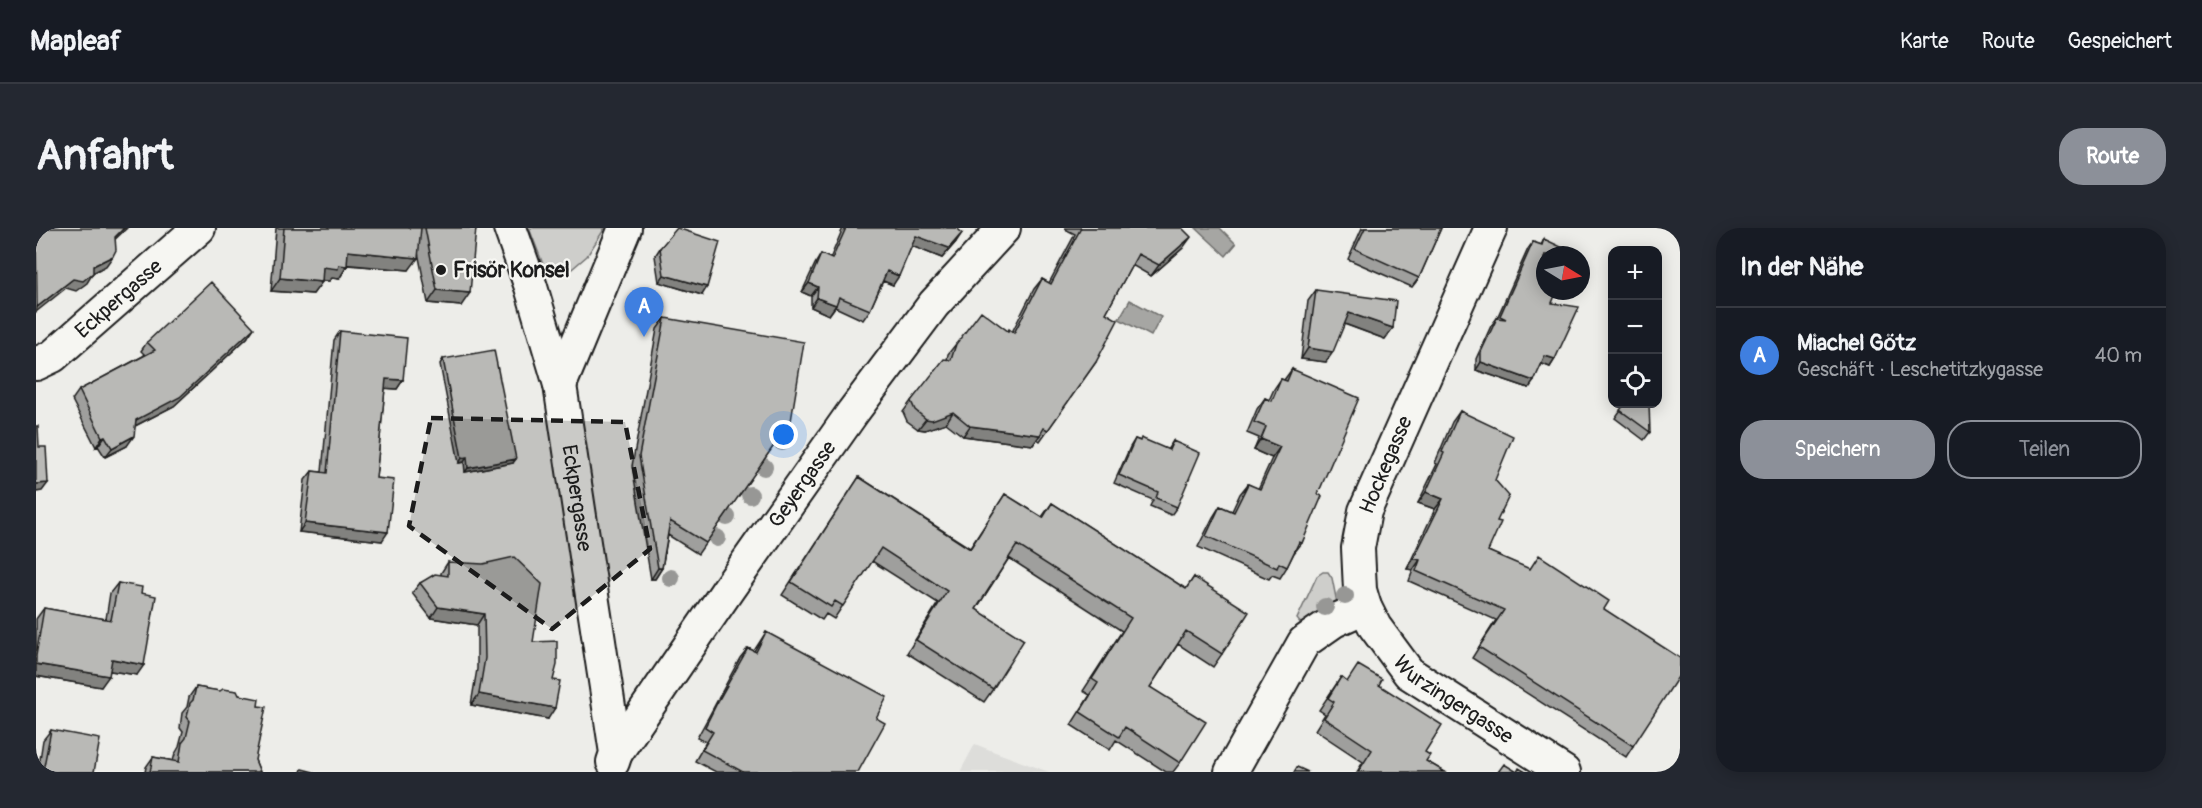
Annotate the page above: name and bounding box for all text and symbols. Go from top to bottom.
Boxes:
text: Mapleaf [30,24,121,59]
text: Karte [1900,28,1949,55]
text: Route [1982,28,2035,55]
text: Gespeichert [2068,28,2172,55]
button: Route [2059,128,2166,185]
text: Anfahrt [36,130,174,182]
north arrow [1536,246,1590,300]
map controls [1608,246,1662,408]
button: + [1608,246,1662,300]
text: In der Nähe [1740,251,1863,283]
street label: Eckpergasse [69,252,168,344]
place label: Frisör Konsel [453,257,570,284]
marker: Frisör Konsel [434,263,448,277]
pin: A [624,288,664,337]
button: − [1608,300,1662,354]
text: Miachel Götz [1797,329,1916,357]
text: A [1753,343,1766,368]
text: 40 m [2095,343,2142,368]
button: locate [1608,354,1662,408]
text: Geschäft · Leschetitzkygasse [1797,357,2043,382]
street label: Hockegasse [1353,411,1419,518]
your location [769,420,798,449]
button: Speichern [1740,420,1935,479]
button: Teilen [1947,420,2142,479]
street label: Geyergasse [762,435,842,533]
street label: Eckpergasse [556,443,599,554]
street label: Wurzingergasse [1387,650,1519,750]

